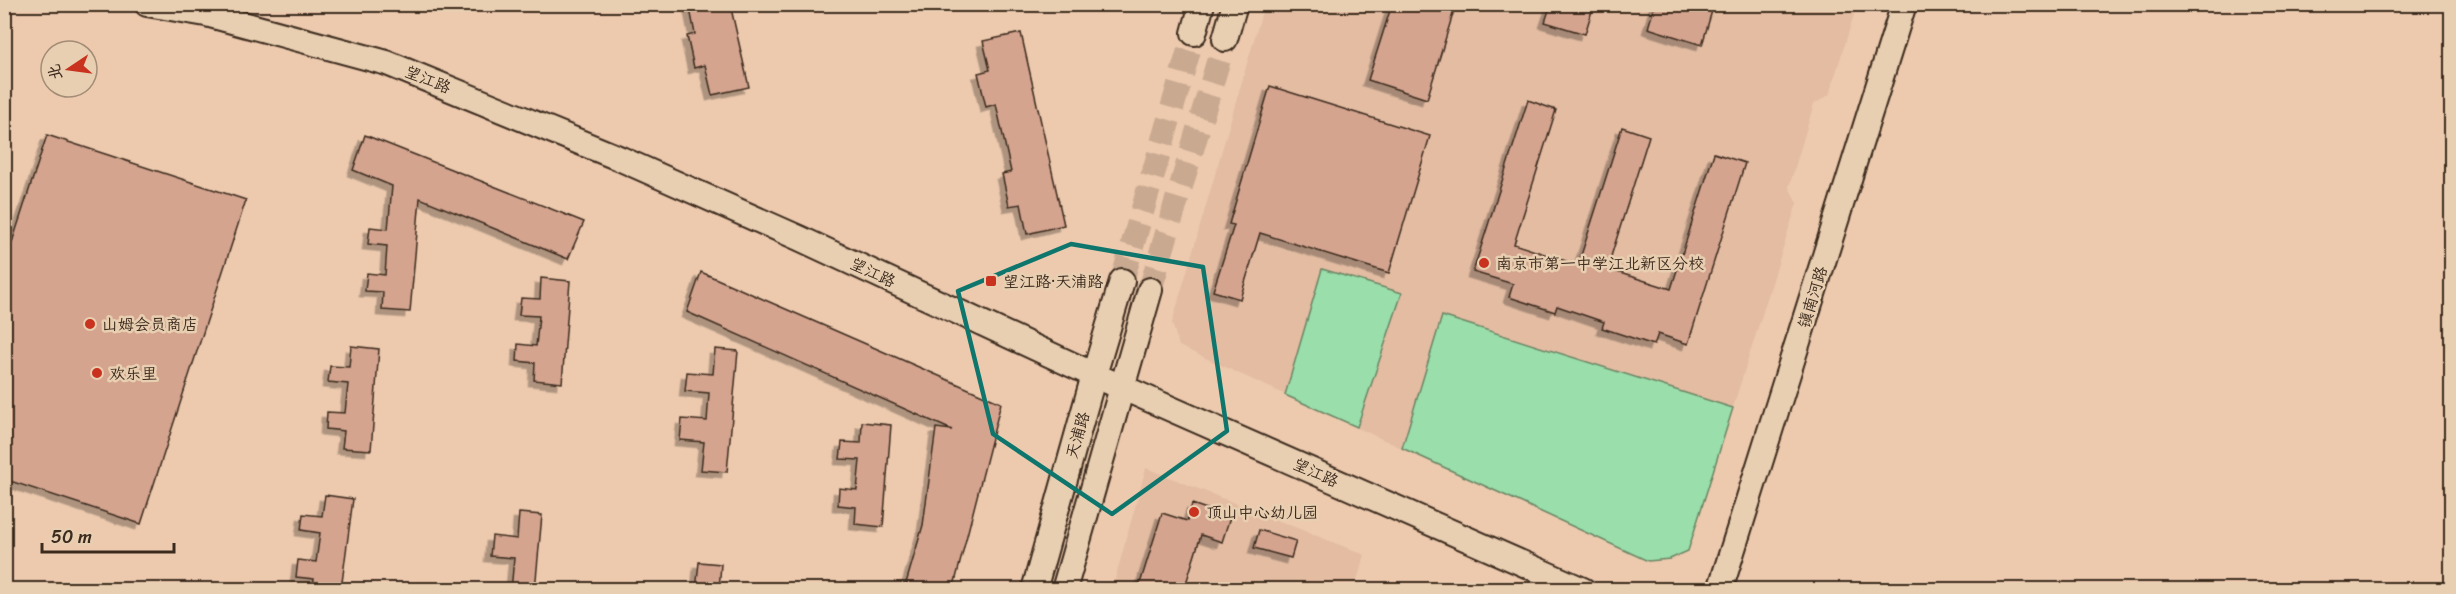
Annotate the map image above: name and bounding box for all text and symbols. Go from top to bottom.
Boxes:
north arrow [39,39,99,99]
street label: 望江路 [400,57,456,102]
text: 北 [39,61,71,83]
street label: 望江路 [845,249,901,296]
place label: 南京市第一中学江北新区分校 [1496,249,1704,278]
marker: 南京市第一中学江北新区分校 [1477,256,1491,270]
street label: 镇南河路 [1789,262,1836,332]
place label: 望江路·天浦路 [1003,267,1103,296]
marker: 望江路·天浦路 [984,274,998,288]
place label: 山姆会员商店 [102,310,198,339]
marker: 山姆会员商店 [83,317,97,331]
place label: 欢乐里 [109,359,157,388]
marker: 欢乐里 [90,366,104,380]
street label: 天浦路 [1057,408,1098,462]
street label: 望江路 [1288,449,1344,495]
place label: 顶山中心幼儿园 [1206,498,1318,527]
marker: 顶山中心幼儿园 [1187,505,1201,519]
scale bar [42,516,174,554]
text: 50 m [51,521,92,553]

